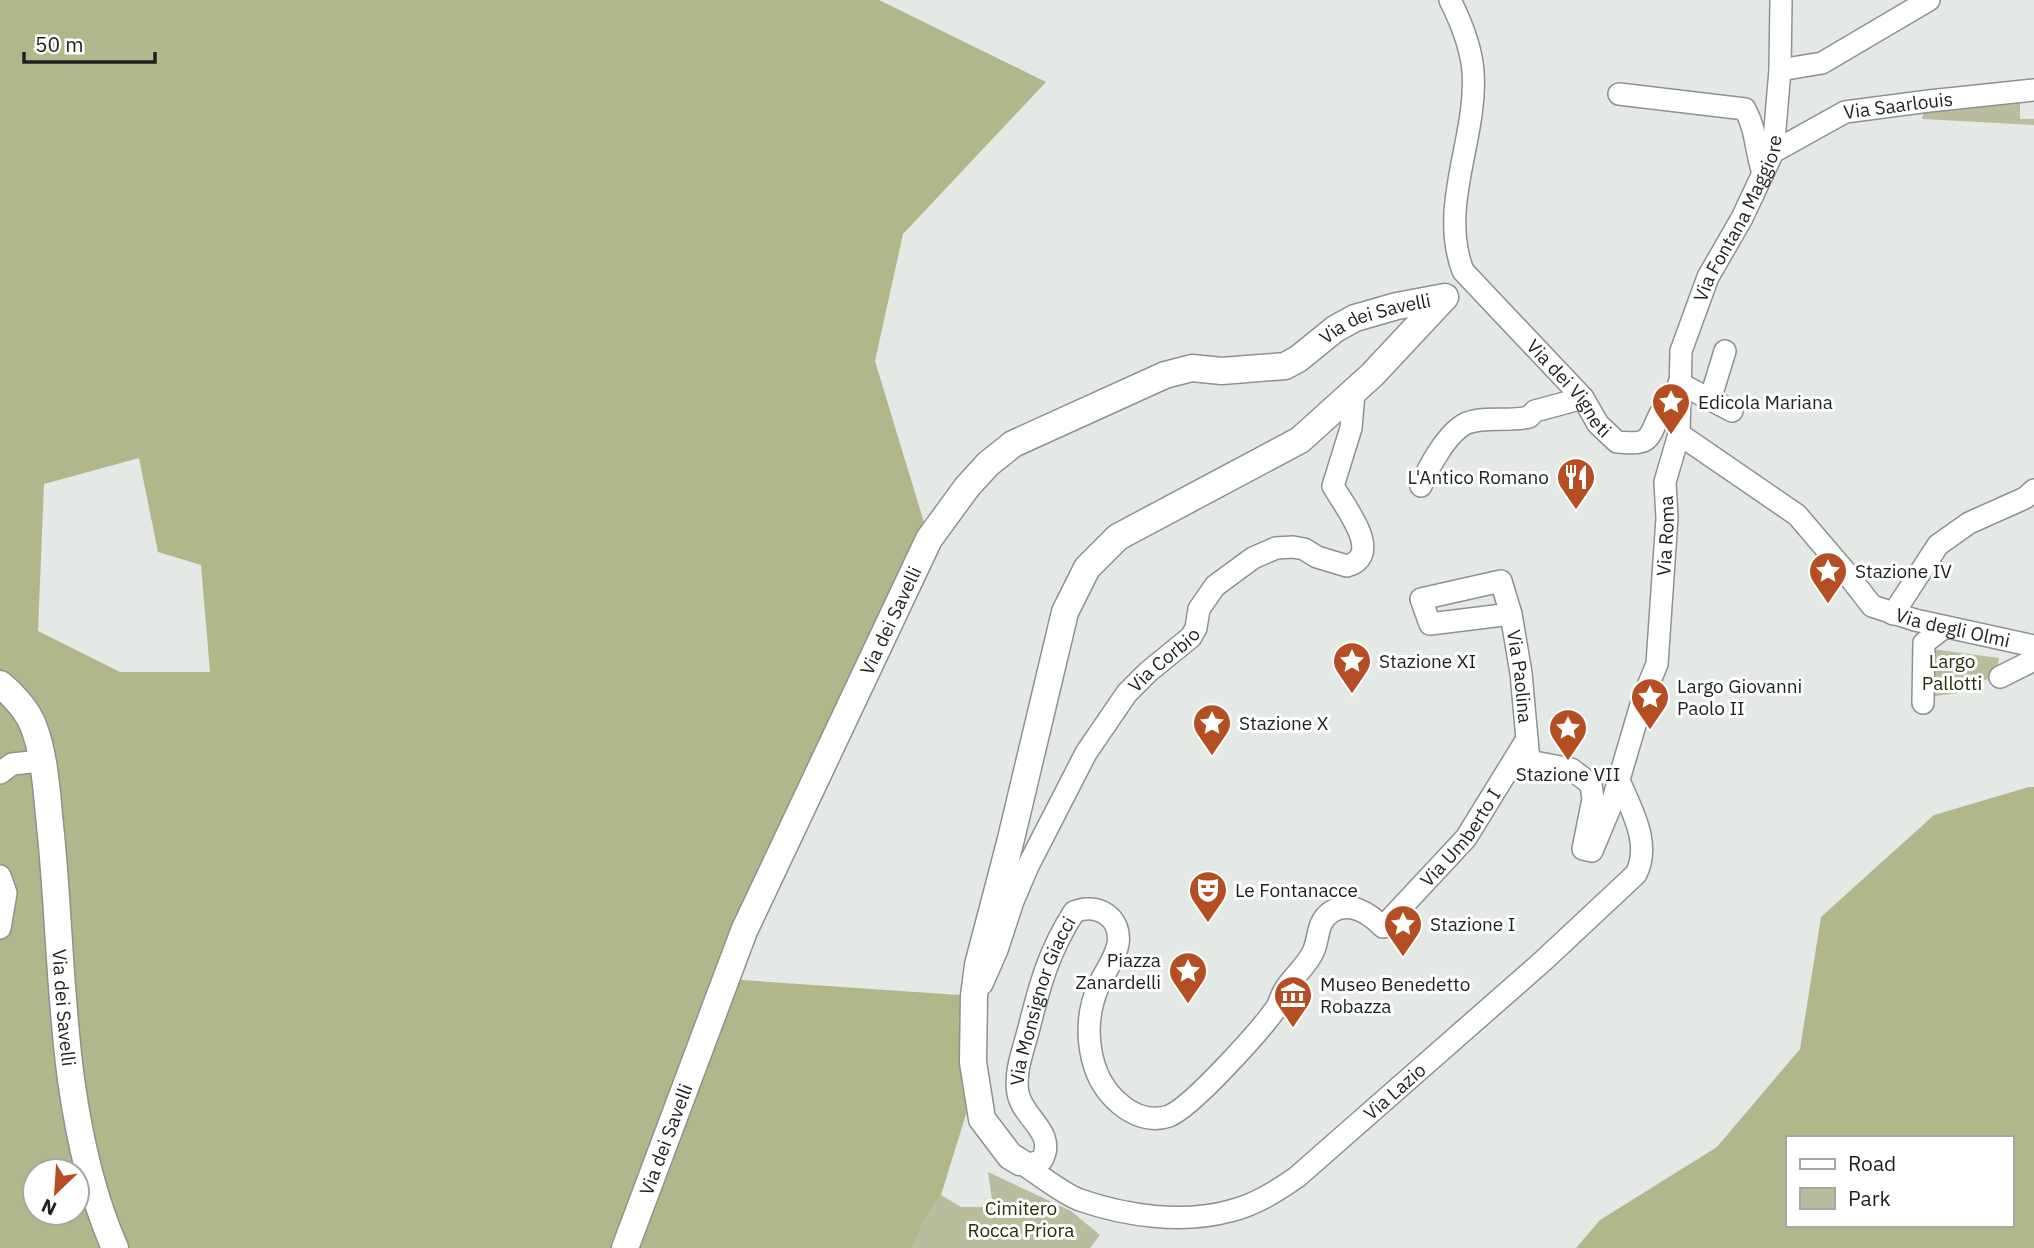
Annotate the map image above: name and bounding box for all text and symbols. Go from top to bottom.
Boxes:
scale bar [24,21,156,65]
text: 50 m [35,30,84,58]
street label: Via Saarlouis [1842,87,1954,124]
street label: Via Fontana Maggiore [1688,134,1786,305]
street label: Via dei Savelli [1314,288,1433,349]
street label: Via dei Vigneti [1522,334,1617,442]
place icon: Edicola Mariana [1650,381,1692,436]
place label: Edicola Mariana [1698,390,1833,414]
restaurant icon: L'Antico Romano [1555,456,1597,511]
place label: L'Antico Romano [1408,465,1549,489]
street label: Via Roma [1651,495,1679,577]
place icon: Stazione IV [1807,550,1849,605]
place label: Stazione IV [1855,559,1952,583]
street label: Via dei Savelli [855,562,926,679]
street label: Via degli Olmi [1893,602,2012,652]
street label: Via Corbio [1123,624,1205,697]
street label: Via Paolina [1502,628,1537,724]
place icon: Stazione XI [1331,640,1373,695]
place label: Stazione XI [1379,649,1476,673]
park label: Largo Pallotti [1922,649,1982,695]
place label: Largo Giovanni Paolo II [1677,674,1802,720]
place icon: Largo Giovanni Paolo II [1629,676,1671,731]
place icon: Stazione X [1191,702,1233,757]
place icon: Stazione VII [1547,707,1589,762]
place label: Stazione X [1239,711,1329,735]
place label: Stazione VII [1516,762,1620,786]
street label: Via Umberto I [1415,784,1506,892]
theatre icon: Le Fontanacce [1187,869,1229,924]
place label: Le Fontanacce [1235,878,1358,902]
place icon: Stazione I [1382,903,1424,958]
street label: Via Monsignor Giacci [1005,912,1080,1086]
place label: Stazione I [1430,912,1515,936]
street label: Via dei Savelli [47,948,81,1067]
place label: Piazza Zanardelli [1076,948,1161,994]
place icon: Piazza Zanardelli [1167,950,1209,1005]
place label: Museo Benedetto Robazza [1320,972,1470,1018]
museum icon: Museo Benedetto Robazza [1272,974,1314,1029]
street label: Via Lazio [1358,1058,1431,1125]
street label: Via dei Savelli [634,1080,698,1199]
legend [1786,1136,2013,1227]
text: Road [1848,1149,1896,1177]
north arrow [21,1157,91,1227]
text: Park [1848,1184,1891,1212]
text: N [38,1194,60,1221]
park label: Cimitero Rocca Priora [968,1196,1074,1242]

